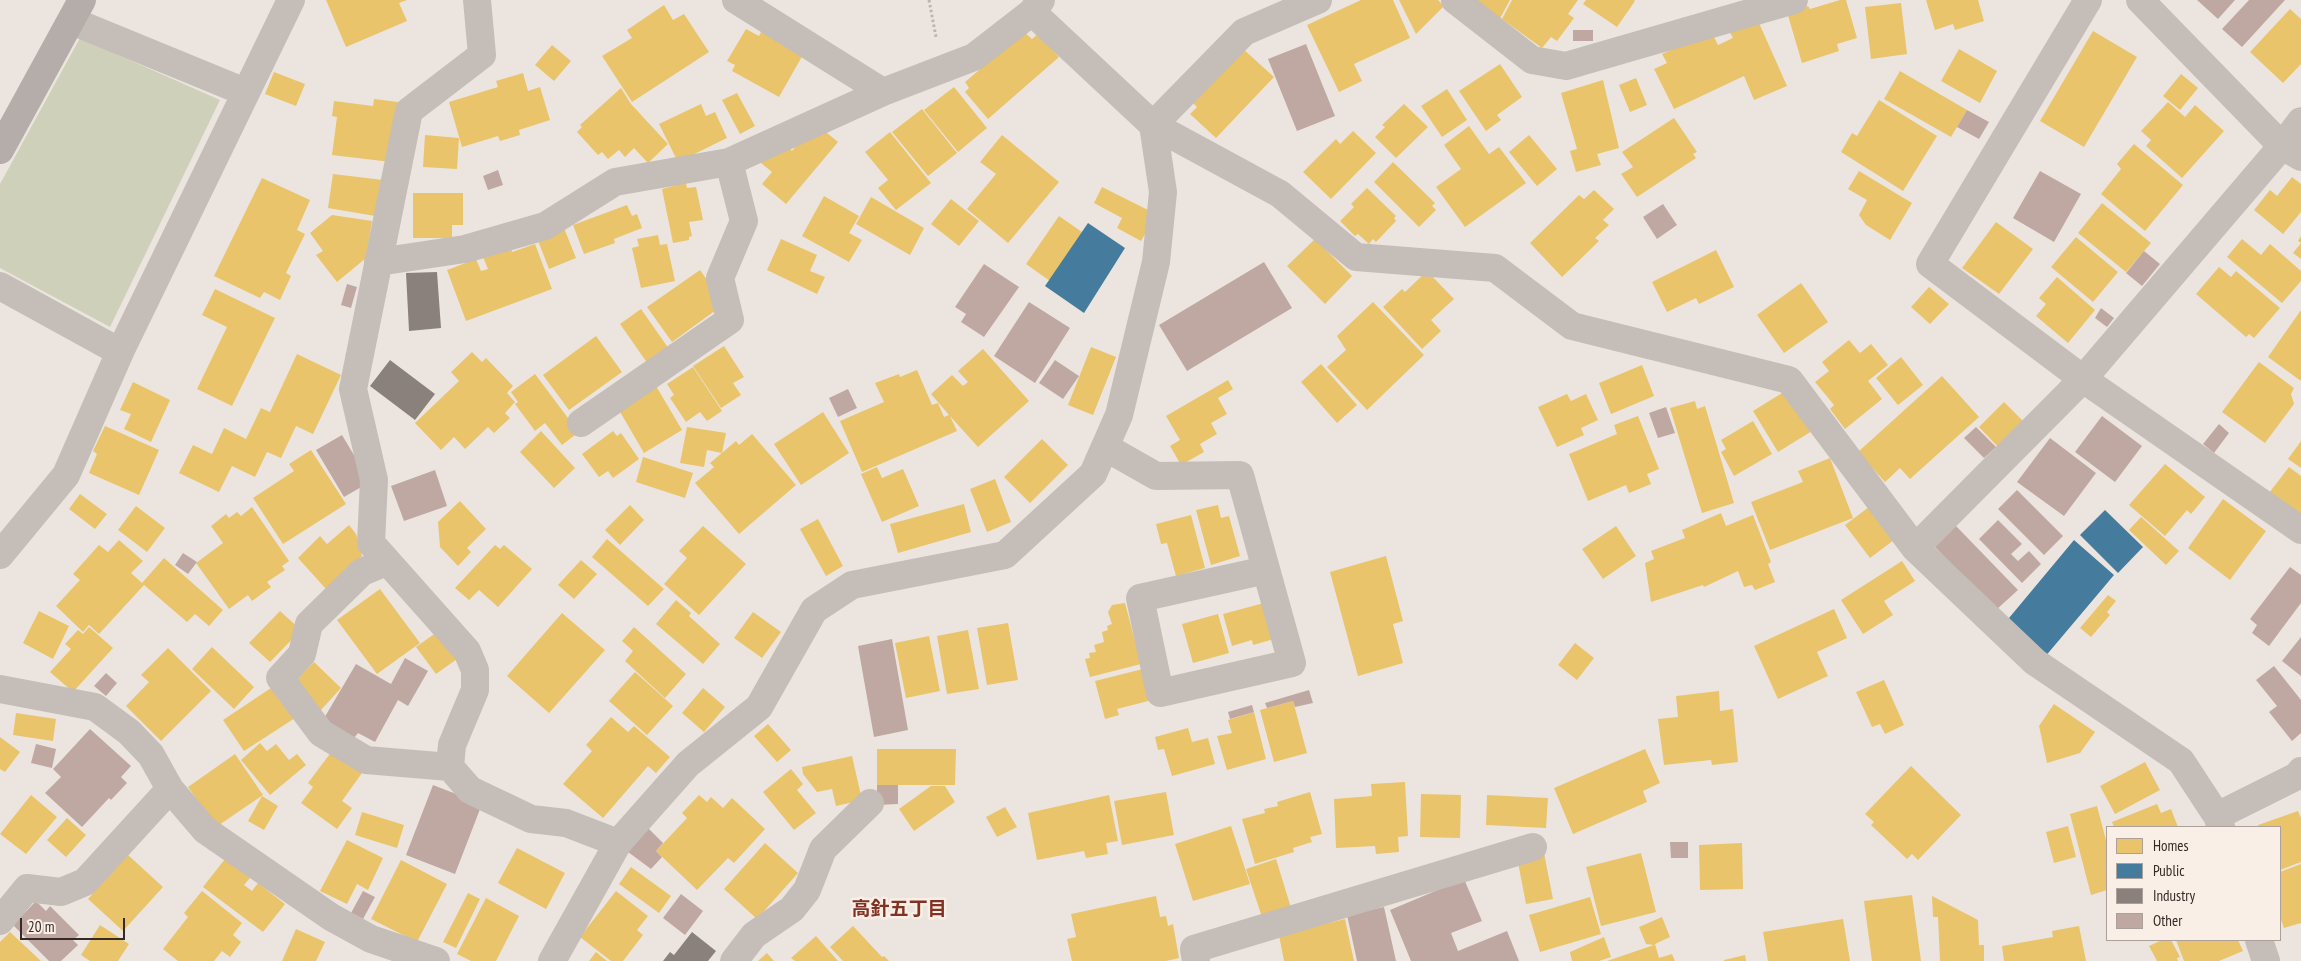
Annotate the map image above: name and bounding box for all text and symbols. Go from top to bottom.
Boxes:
legend [2106,826,2281,941]
text: Homes [2153,836,2189,855]
text: Public [2153,861,2184,880]
text: Industry [2153,886,2195,905]
district label: 高針五丁目 [852,899,946,921]
scale bar [22,908,128,940]
text: Other [2153,911,2182,930]
text: 20 m [28,917,54,936]

